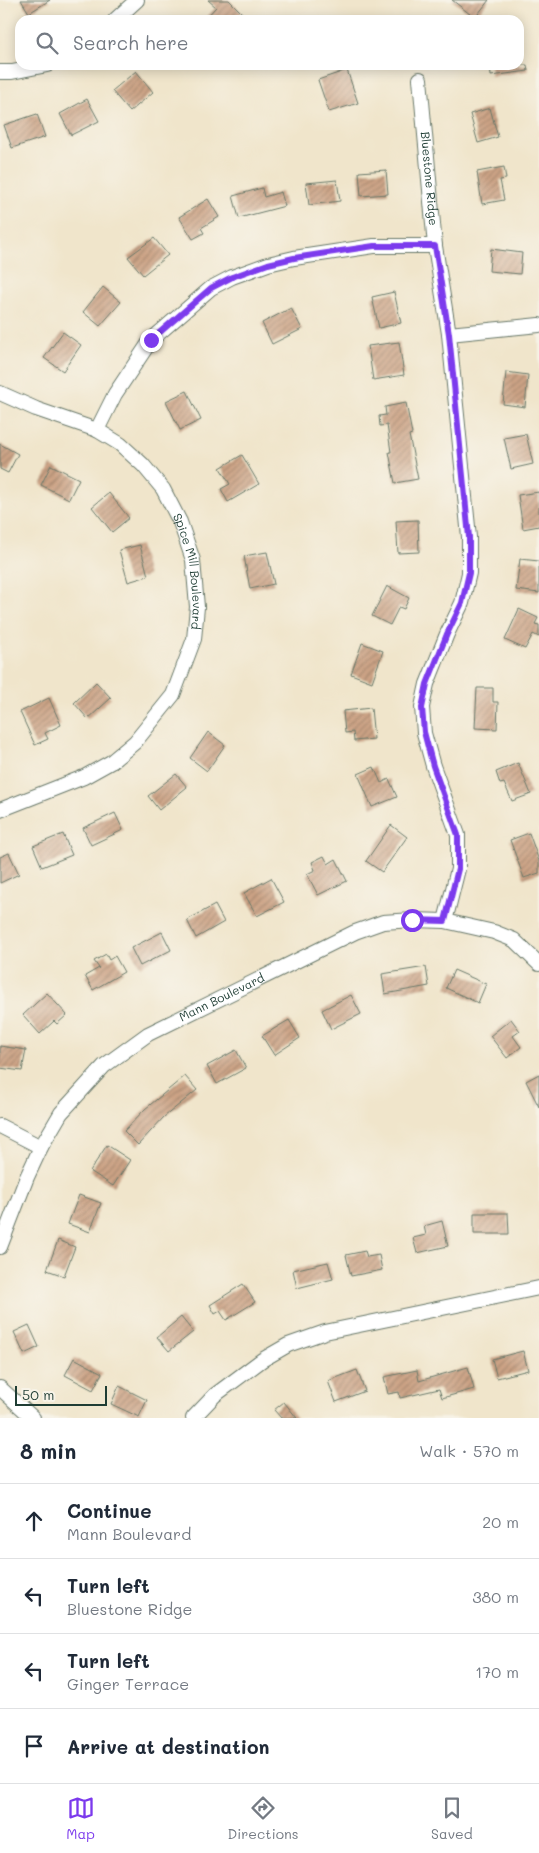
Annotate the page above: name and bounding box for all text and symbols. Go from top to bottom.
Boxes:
search box [15,15,524,70]
icon: search [33,29,61,57]
text: Search here [73,30,189,55]
street label: Bluestone Ridge [418,131,442,226]
route end [140,329,163,352]
street label: Spice Mill Boulevard [170,510,206,631]
route start [401,909,424,932]
street label: Mann Boulevard [176,969,267,1025]
scale bar [15,1383,108,1406]
text: 50 m [22,1385,54,1404]
text: 8 min [20,1437,76,1464]
text: Walk · 570 m [419,1440,519,1461]
text: Continue [67,1498,152,1523]
icon: ahead [20,1507,48,1535]
text: 20 m [482,1511,519,1532]
text: Mann Boulevard [67,1523,191,1544]
text: Turn left [67,1573,150,1598]
icon: left [20,1582,48,1610]
text: 380 m [472,1586,519,1607]
text: Bluestone Ridge [67,1598,192,1619]
text: Turn left [67,1648,150,1673]
icon: left [20,1657,48,1685]
text: 170 m [475,1661,519,1682]
text: Ginger Terrace [67,1673,189,1694]
icon: arrive [20,1732,48,1760]
text: Arrive at destination [67,1734,270,1759]
tab: Map [66,1794,95,1843]
tab: Directions [227,1794,299,1843]
tab: Saved [431,1794,473,1843]

